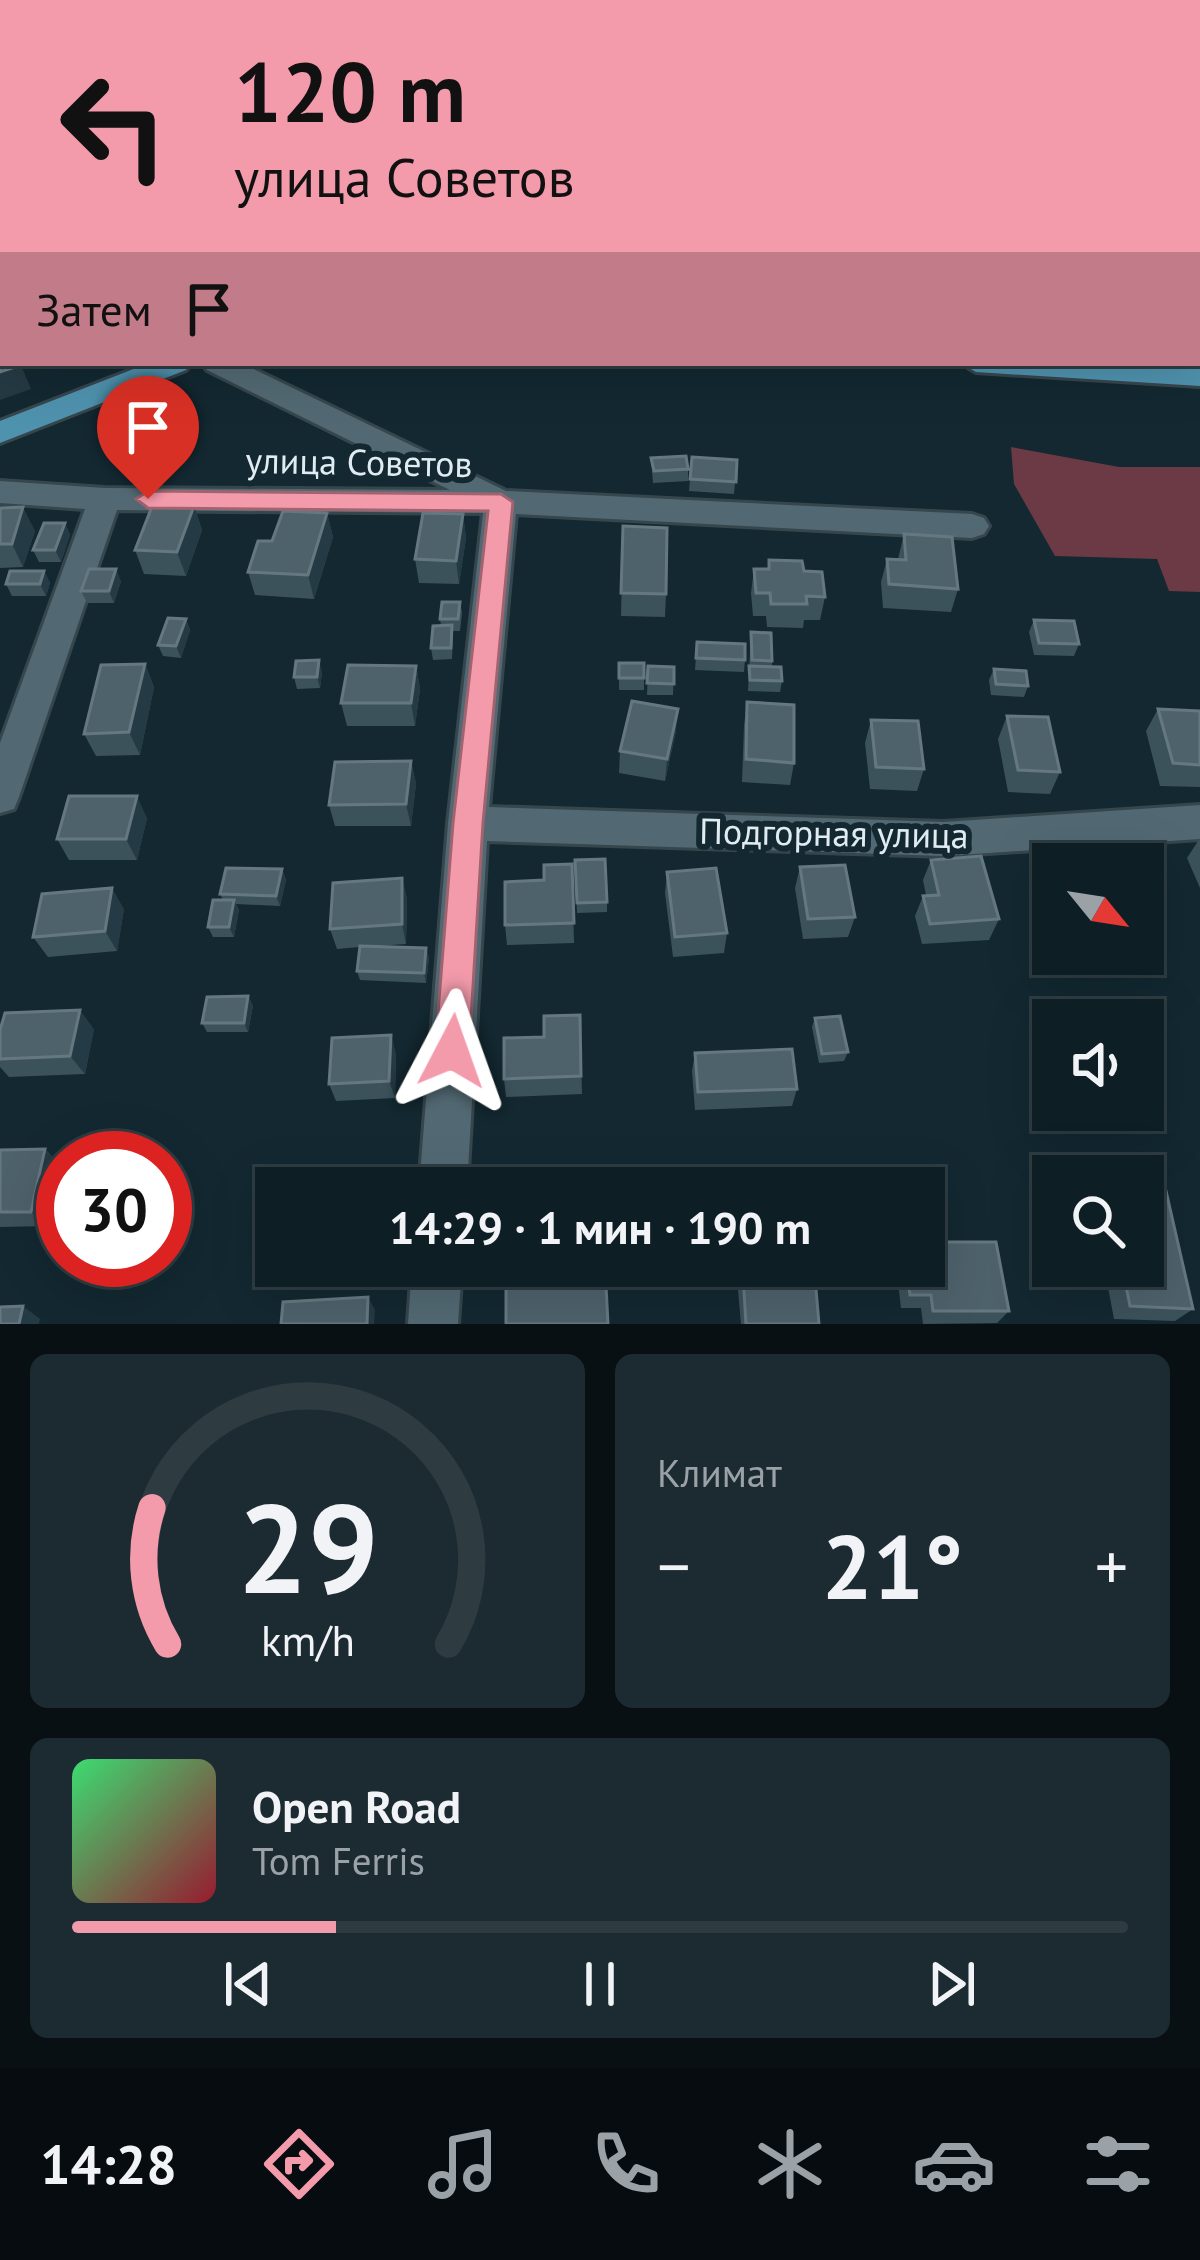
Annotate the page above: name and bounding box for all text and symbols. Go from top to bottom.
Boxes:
text: 120 m [234,36,466,145]
icon: left [36,48,192,204]
text: улица Советов [234,142,575,212]
icon: arrive [176,276,242,342]
text: Затем [36,280,152,338]
pin [97,376,199,499]
icon: arrive [115,394,181,460]
street label: улица Советов [245,436,473,487]
street label: Подгорная улица [699,807,969,858]
north arrow [1032,843,1164,975]
map controls [1032,843,1164,1287]
position arrow [389,988,515,1114]
button: sound [1032,999,1164,1131]
speed limit sign: 30 [36,1131,192,1287]
button: search [1032,1155,1164,1287]
text: 14:29 · 1 мин · 190 m [389,1198,811,1256]
text: Климат [657,1447,782,1498]
text: 29 [237,1466,378,1627]
text: 21° [822,1507,963,1624]
text: − [657,1523,690,1608]
text: + [1095,1523,1128,1608]
text: km/h [260,1612,355,1668]
text: Open Road [252,1777,461,1835]
text: Tom Ferris [252,1835,425,1886]
icon: previous [215,1951,281,2017]
icon: pause [567,1951,633,2017]
icon: next [919,1951,985,2017]
icon: directions [257,2122,341,2206]
icon: music [421,2122,505,2206]
icon: phone [584,2122,668,2206]
icon: climate [748,2122,832,2206]
icon: car [912,2122,996,2206]
icon: filters [1076,2122,1160,2206]
text: 14:28 [40,2129,177,2199]

